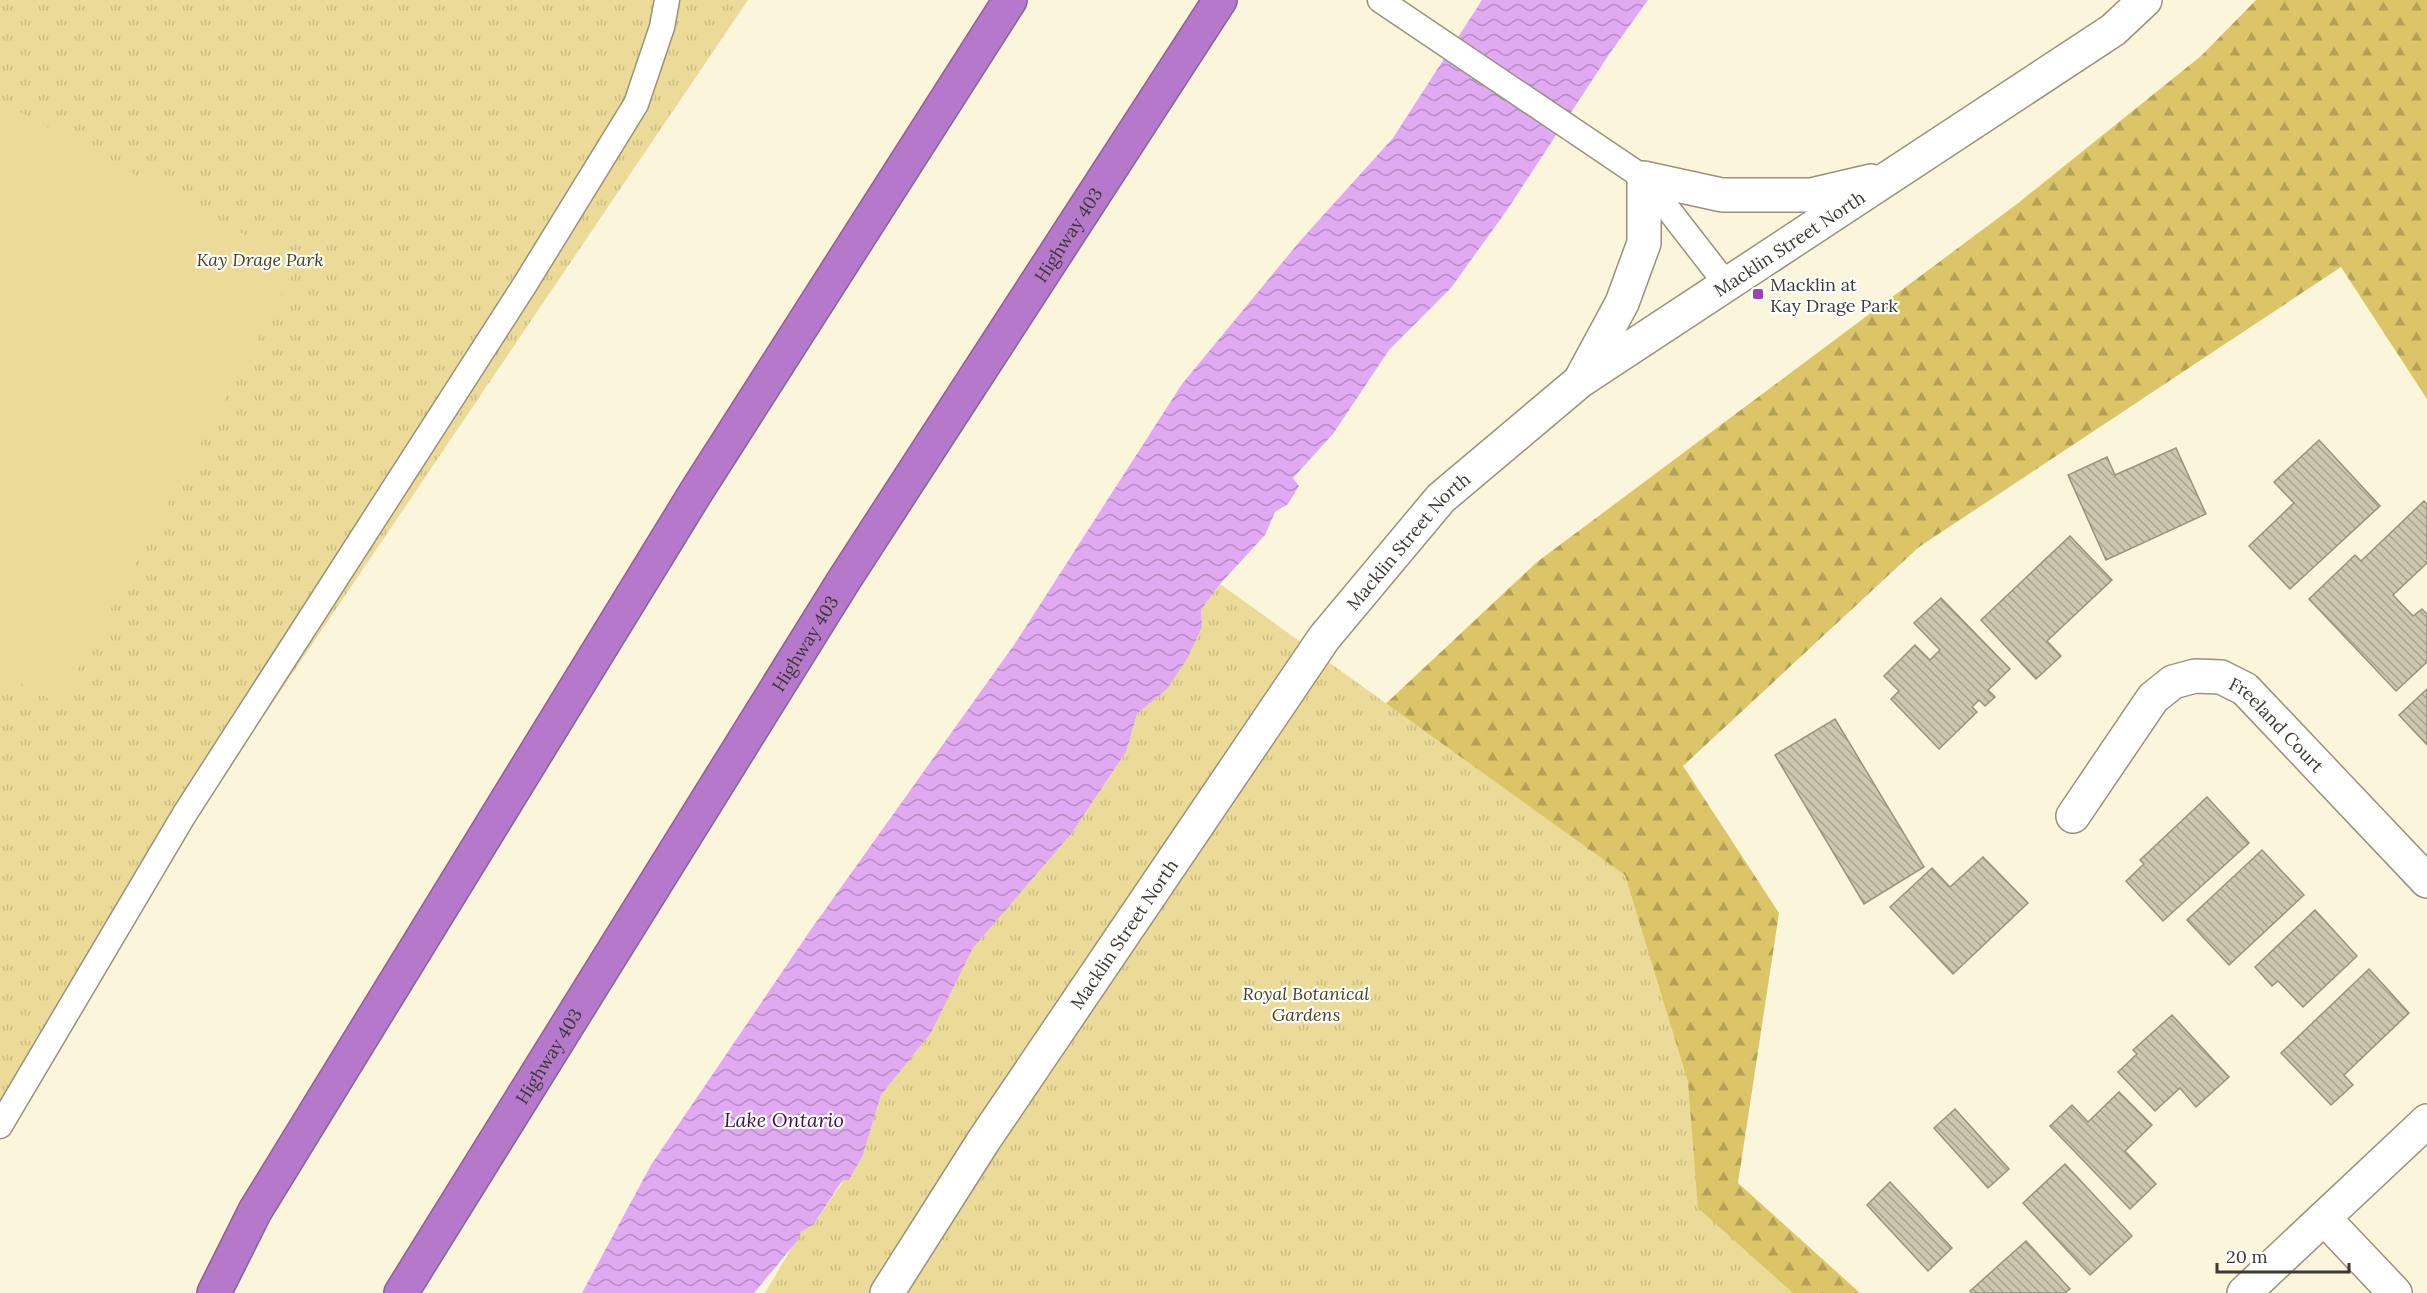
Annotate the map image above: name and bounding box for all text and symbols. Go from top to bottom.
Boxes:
street label: Highway 403 [1029,183,1107,286]
street label: Macklin Street North [1709,185,1869,301]
park label: Kay Drage Park [196,248,324,271]
place label: Macklin at Kay Drage Park [1770,273,1898,317]
marker: Macklin at Kay Drage Park [1751,287,1765,301]
street label: Macklin Street North [1341,467,1475,614]
street label: Highway 403 [766,591,843,695]
street label: Freeland Court [2226,672,2329,777]
street label: Macklin Street North [1065,854,1183,1013]
park label: Royal Botanical Gardens [1243,982,1369,1026]
street label: Highway 403 [510,1004,587,1108]
water label: Lake Ontario [724,1107,844,1132]
scale bar [2217,1236,2349,1274]
text: 20 m [2226,1245,2268,1268]

